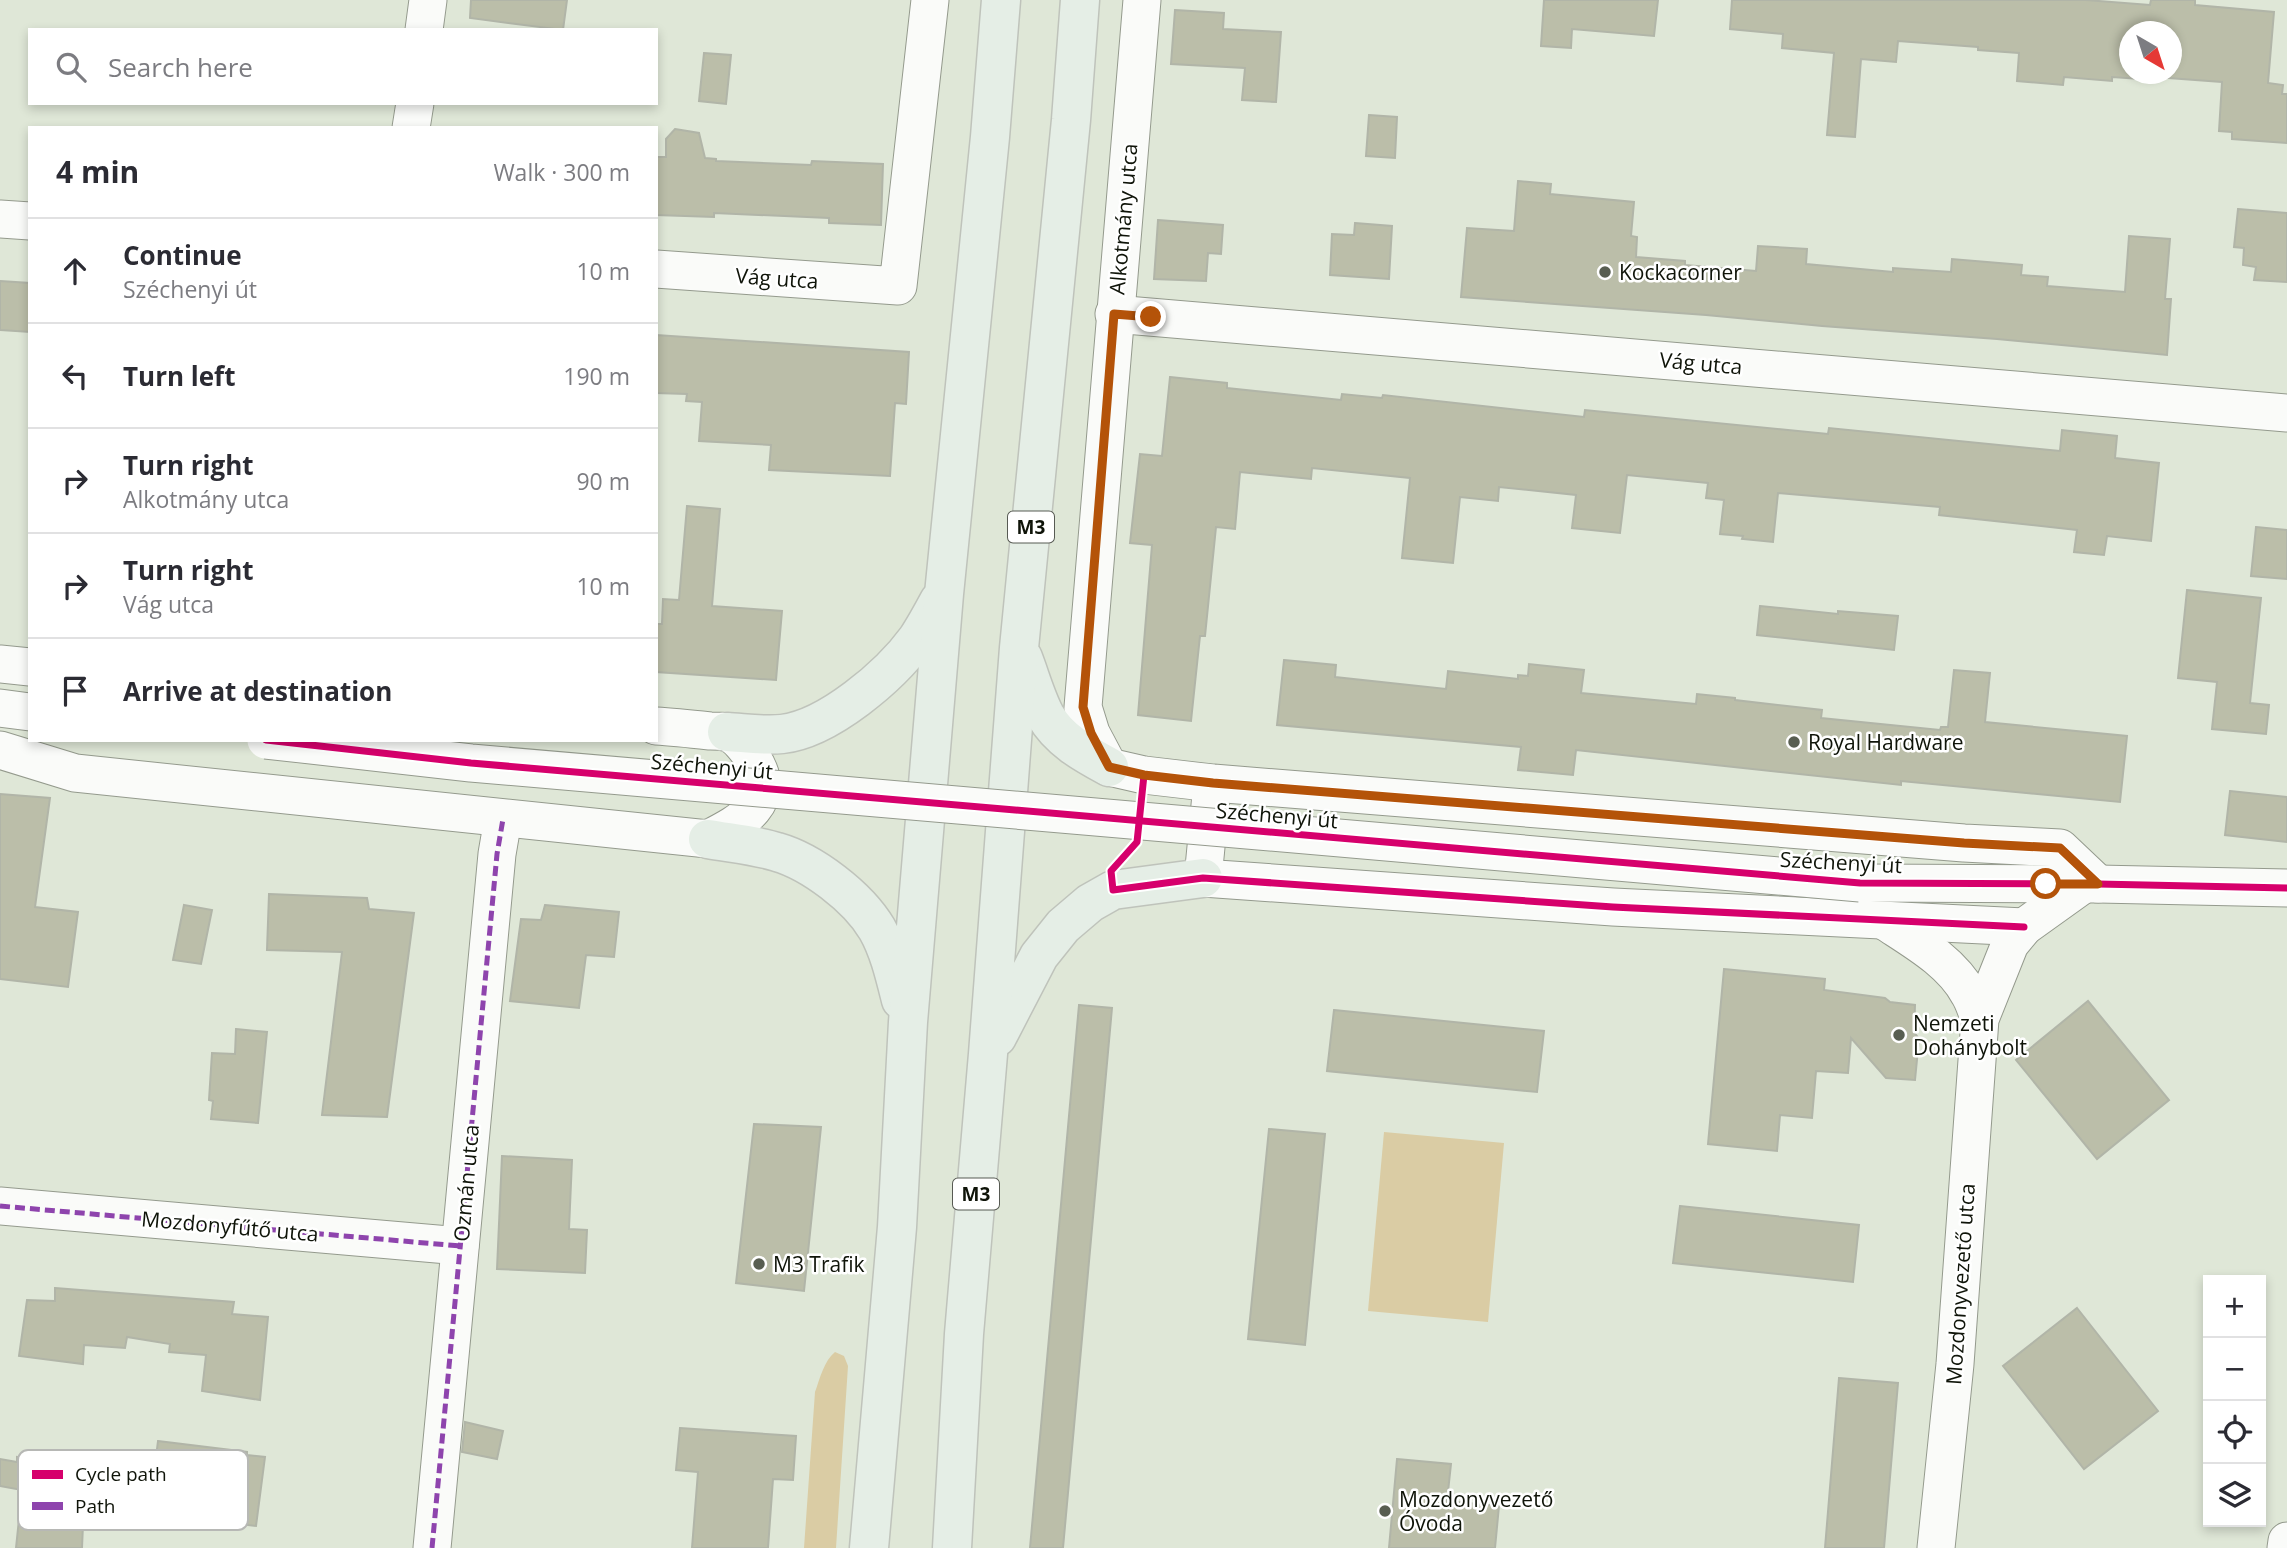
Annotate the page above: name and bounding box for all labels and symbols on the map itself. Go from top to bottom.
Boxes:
north arrow [2119,21,2182,84]
street label: Alkotmány utca [1102,142,1144,296]
place label: Kockacorner [1619,258,1742,286]
street label: Vág utca [735,261,819,295]
marker: Kockacorner [1597,264,1613,280]
route end [1135,301,1166,332]
street label: Vág utca [1658,345,1744,381]
road number: M3 [1008,512,1054,542]
place label: Royal Hardware [1808,728,1963,756]
marker: Royal Hardware [1786,734,1802,750]
street label: Széchenyi út [650,747,774,785]
street label: Széchenyi út [1215,796,1339,834]
street label: Széchenyi út [1779,845,1903,879]
route start [2030,868,2061,899]
place label: Nemzeti Dohánybolt [1913,1009,2027,1061]
marker: Nemzeti Dohánybolt [1891,1027,1907,1043]
street label: Ozmán utca [447,1123,485,1243]
road number: M3 [953,1178,999,1210]
street label: Mozdonyvezető utca [1939,1182,1981,1386]
street label: Mozdonyfűtő utca [140,1204,320,1248]
place label: M3 Trafik [773,1250,865,1278]
marker: M3 Trafik [751,1256,767,1272]
legend [18,1450,248,1530]
text: Cycle path [75,1461,167,1487]
place label: Mozdonyvezető Óvoda [1399,1485,1553,1537]
text: Path [75,1493,115,1519]
marker: Mozdonyvezető Óvoda [1377,1503,1393,1519]

